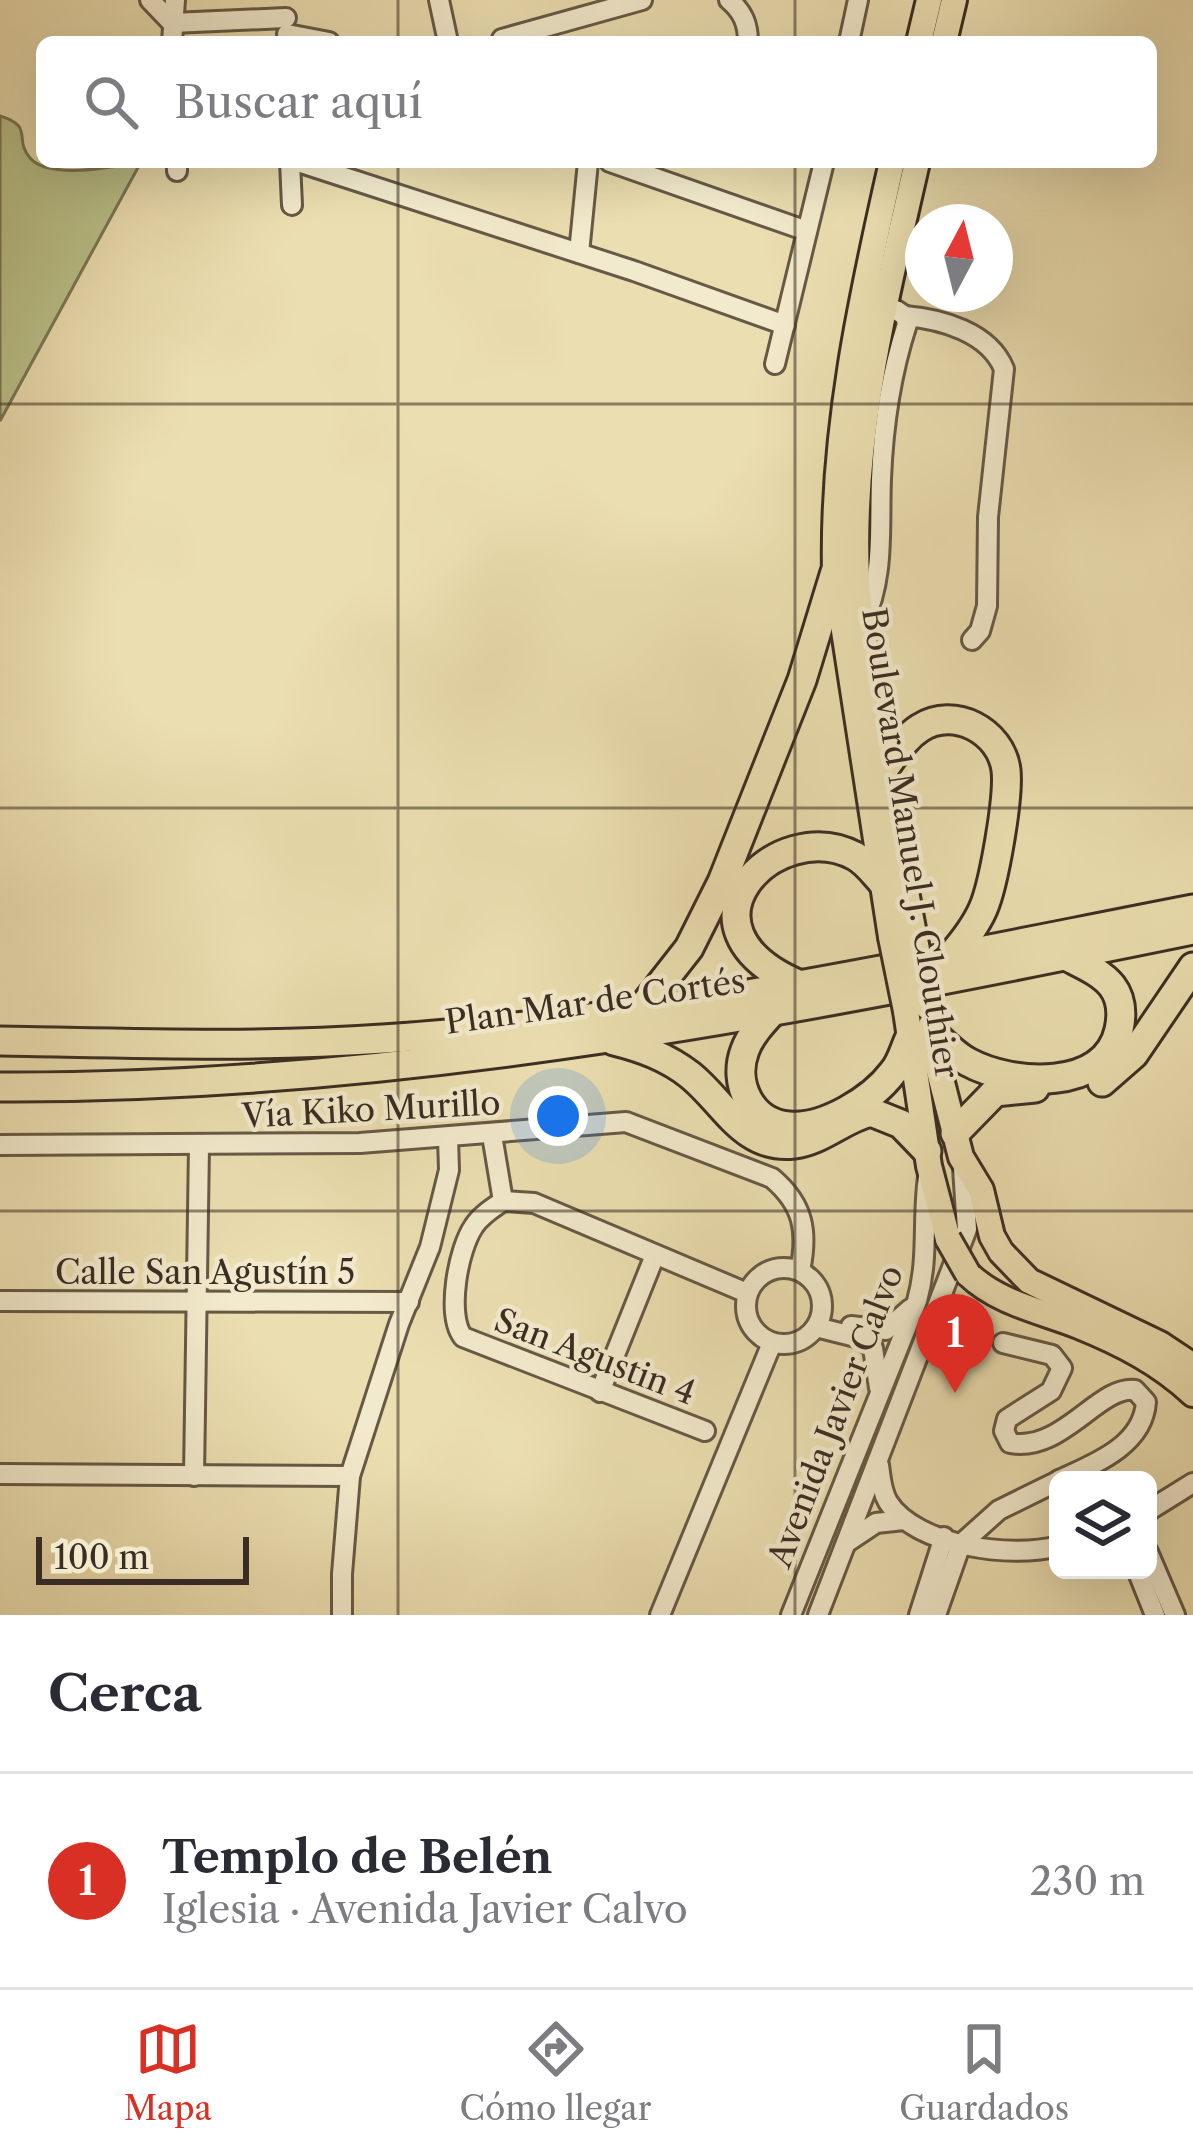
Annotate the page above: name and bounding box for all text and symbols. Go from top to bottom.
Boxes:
search box [36,36,1157,168]
icon: search [78,69,144,135]
text: Buscar aquí [174,74,423,130]
north arrow [905,204,1013,312]
street label: Boulevard Manuel J. Clouthier [853,605,968,1081]
street label: Plan Mar de Cortés [442,960,748,1043]
street label: Vía Kiko Murillo [240,1082,501,1137]
your location [528,1086,588,1146]
street label: Calle San Agustín 5 [55,1252,355,1293]
street label: Avenida Javier Calvo [759,1259,912,1574]
pin: 1 [916,1294,994,1393]
street label: San Agustin 4 [489,1299,701,1414]
map controls [1049,1471,1157,1579]
button: layers [1049,1471,1157,1579]
scale bar [36,1531,249,1584]
text: 100 m [54,1537,149,1578]
text: Cerca [48,1662,202,1724]
text: Templo de Belén [162,1829,552,1885]
text: 1 [78,1857,96,1905]
text: 230 m [1030,1857,1145,1905]
text: Iglesia · Avenida Javier Calvo [162,1885,688,1933]
tab: Mapa [124,2016,212,2129]
tab: Cómo llegar [460,2016,652,2129]
tab: Guardados [899,2016,1069,2129]

